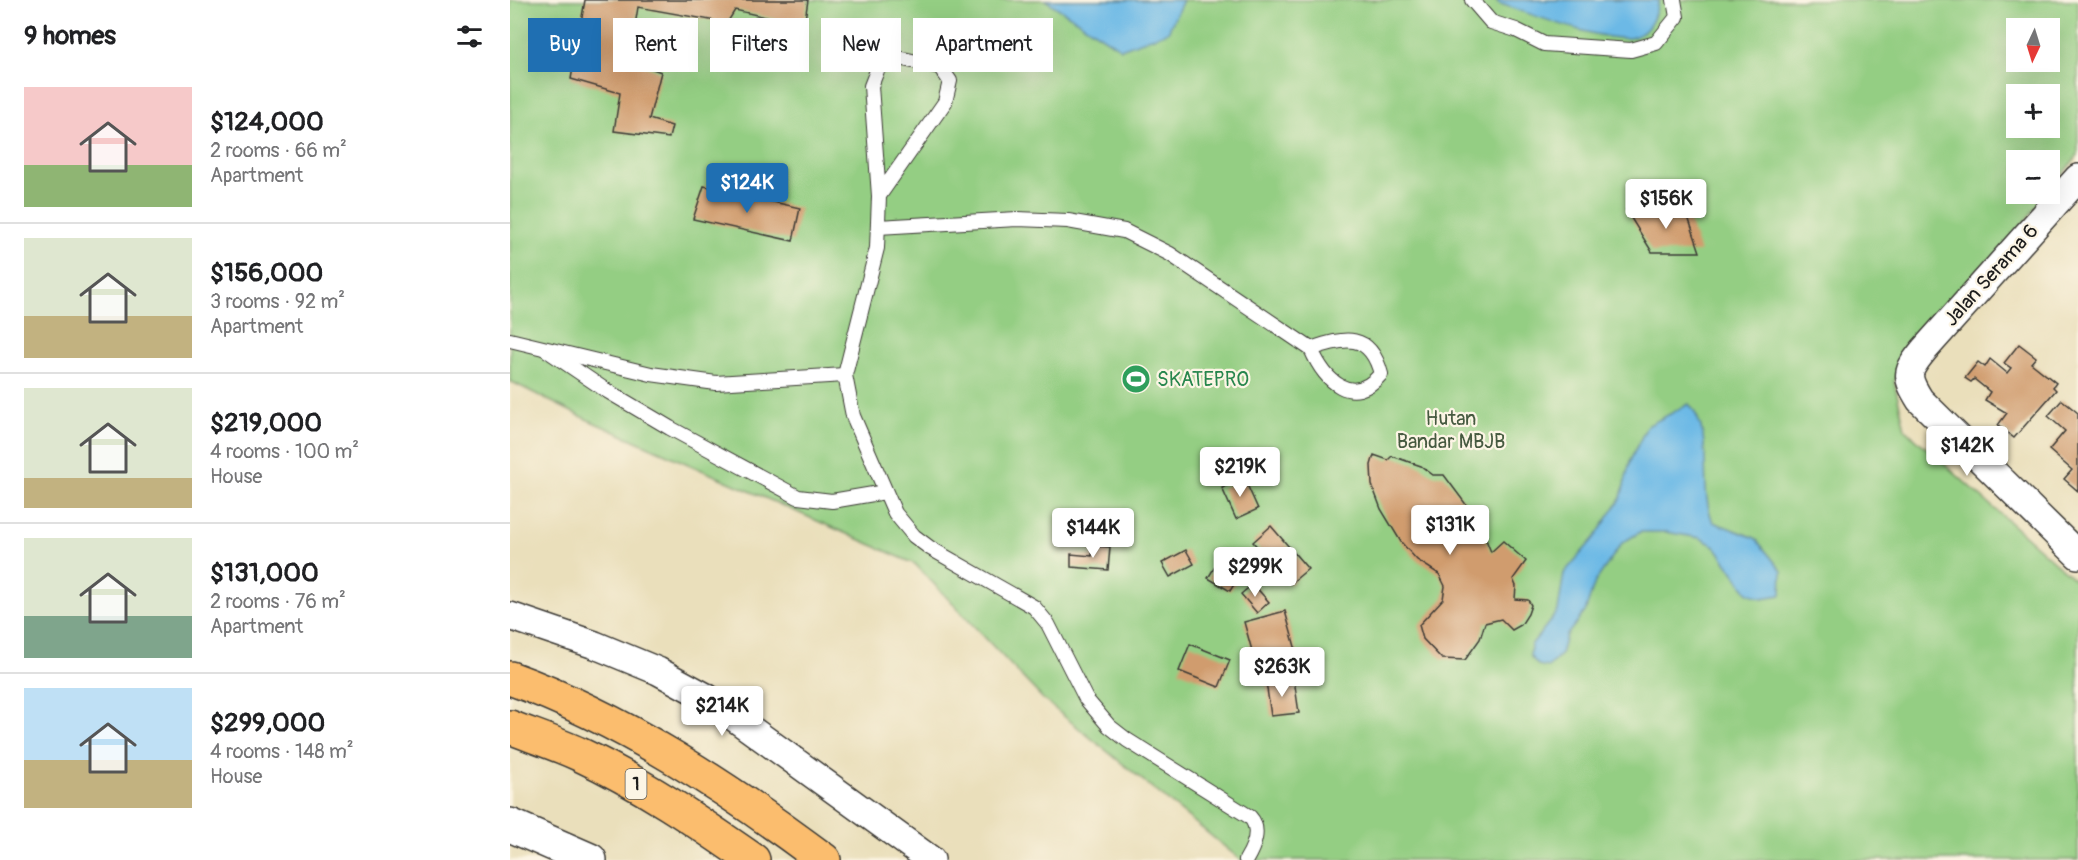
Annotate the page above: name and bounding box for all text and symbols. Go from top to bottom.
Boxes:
chip: Buy [528,18,601,72]
chip: Rent [613,18,698,72]
chip: Filters [710,18,809,72]
chip: New [821,18,901,72]
chip: Apartment [913,18,1053,72]
north arrow [2006,18,2060,72]
map controls [2006,18,2060,204]
text: 9 homes [24,20,116,52]
icon: filters [453,20,486,53]
button: + [2006,84,2060,138]
text: $124,000 [210,106,324,138]
icon: home [72,111,144,183]
text: 2 rooms · 66 m² [210,138,347,163]
button: − [2006,150,2060,204]
text: Apartment [210,163,303,188]
pin: $124K [705,163,789,214]
text: $124K [720,170,774,195]
pin: $156K [1624,179,1708,230]
text: $156K [1639,186,1693,211]
street label: Jalan Serama 6 [1939,219,2043,331]
text: $156,000 [210,257,323,289]
icon: home [72,262,144,334]
text: 3 rooms · 92 m² [210,289,345,314]
text: Apartment [210,314,303,339]
sports icon: SKATEPRO [1120,363,1152,395]
place label: SKATEPRO [1157,367,1249,392]
park label: Hutan Bandar MBJB [1397,406,1505,454]
text: $219,000 [210,407,322,439]
icon: home [72,412,144,484]
pin: $142K [1925,426,2009,477]
text: $142K [1940,433,1994,458]
text: 4 rooms · 100 m² [210,439,359,464]
pin: $219K [1198,447,1282,498]
text: $219K [1214,454,1266,479]
text: House [210,464,262,489]
pin: $131K [1408,505,1492,556]
pin: $144K [1051,508,1135,559]
text: $131K [1425,512,1475,537]
text: $144K [1066,515,1120,540]
pin: $299K [1213,547,1297,598]
text: $299K [1228,554,1282,579]
text: $131,000 [210,557,319,589]
icon: home [72,562,144,634]
text: 2 rooms · 76 m² [210,589,346,614]
text: Apartment [210,614,303,639]
pin: $263K [1240,647,1324,698]
text: $263K [1254,654,1310,679]
pin: $214K [680,686,764,737]
text: $214K [695,693,749,718]
text: $299,000 [210,707,325,739]
icon: home [72,712,144,784]
text: 4 rooms · 148 m² [210,739,354,764]
text: House [210,764,262,789]
road number: 1 [626,769,646,799]

